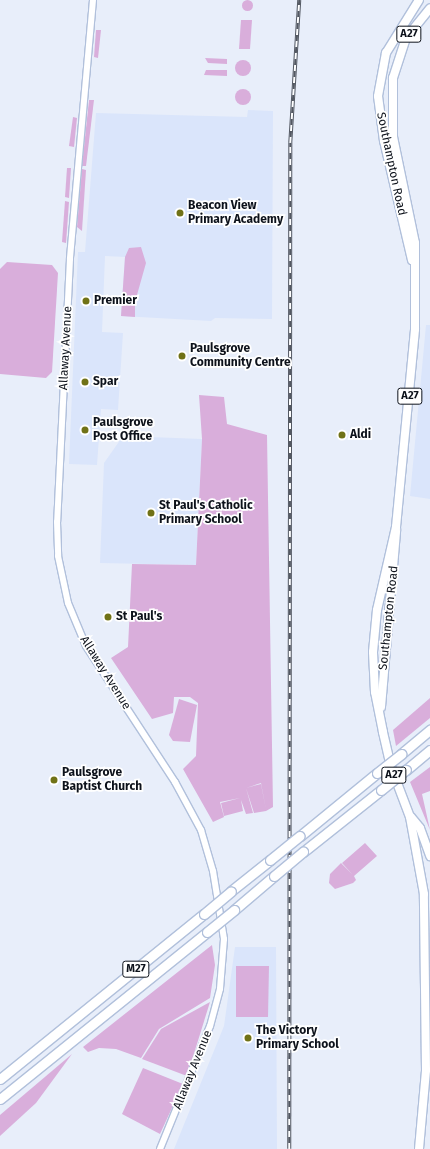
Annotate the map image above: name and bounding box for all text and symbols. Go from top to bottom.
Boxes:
road number: A27 [396,25,422,43]
street label: Southampton Road [373,111,409,217]
place label: Beacon View Primary Academy [188,199,283,227]
marker: Beacon View Primary Academy [175,208,185,218]
place label: Premier [94,294,137,308]
marker: Premier [81,296,91,306]
street label: Allaway Avenue [57,306,75,390]
place label: Paulsgrove Community Centre [190,342,291,370]
marker: Paulsgrove Community Centre [177,351,187,361]
place label: Spar [93,375,118,389]
marker: Spar [80,377,90,387]
road number: A27 [397,387,423,405]
place label: Paulsgrove Post Office [93,416,153,444]
marker: Paulsgrove Post Office [80,425,90,435]
place label: Aldi [350,428,371,442]
marker: Aldi [337,430,347,440]
place label: St Paul's Catholic Primary School [159,499,253,527]
marker: St Paul's Catholic Primary School [146,508,156,518]
street label: Southampton Road [376,565,402,671]
place label: St Paul's [116,610,162,624]
marker: St Paul's [103,612,113,622]
street label: Allaway Avenue [77,634,133,712]
place label: Paulsgrove Baptist Church [62,766,142,794]
road number: A27 [381,766,407,784]
marker: Paulsgrove Baptist Church [49,775,59,785]
road number: M27 [122,960,150,978]
place label: The Victory Primary School [256,1024,339,1052]
street label: Allaway Avenue [171,1028,215,1112]
marker: The Victory Primary School [243,1033,253,1043]

